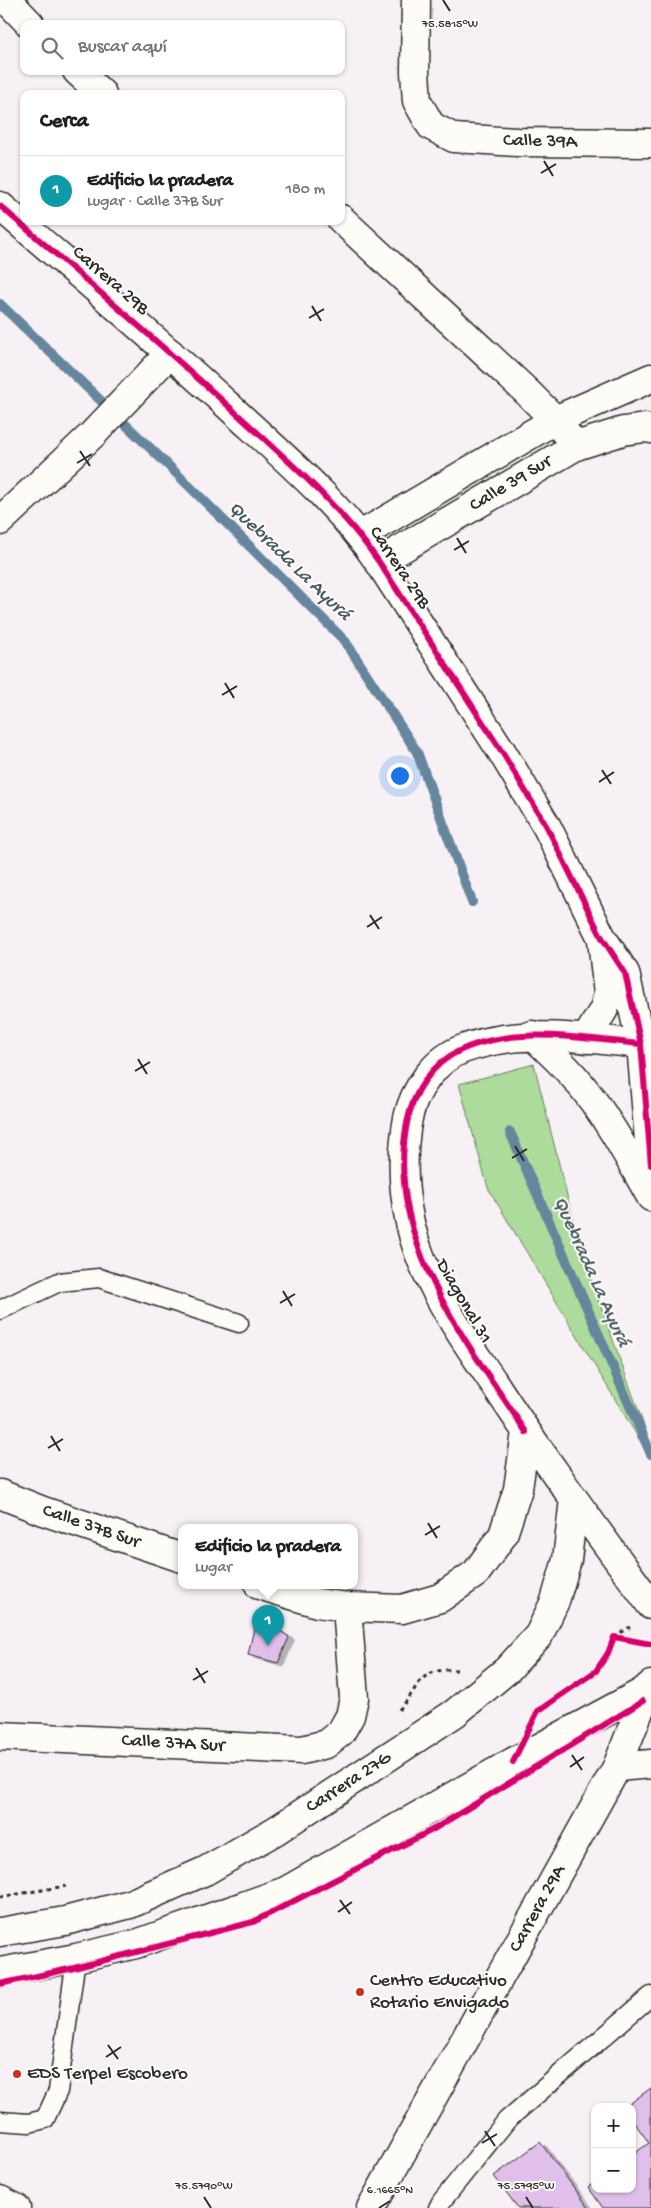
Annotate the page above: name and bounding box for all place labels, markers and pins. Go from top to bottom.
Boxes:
pin: 1 [252,1605,284,1646]
place label: Centro Educativo Rotario Envigado [370,1970,509,2015]
marker: Centro Educativo Rotario Envigado [354,1986,366,1998]
place label: EDS Terpel Escobero [27,2063,188,2086]
marker: EDS Terpel Escobero [11,2068,23,2080]

